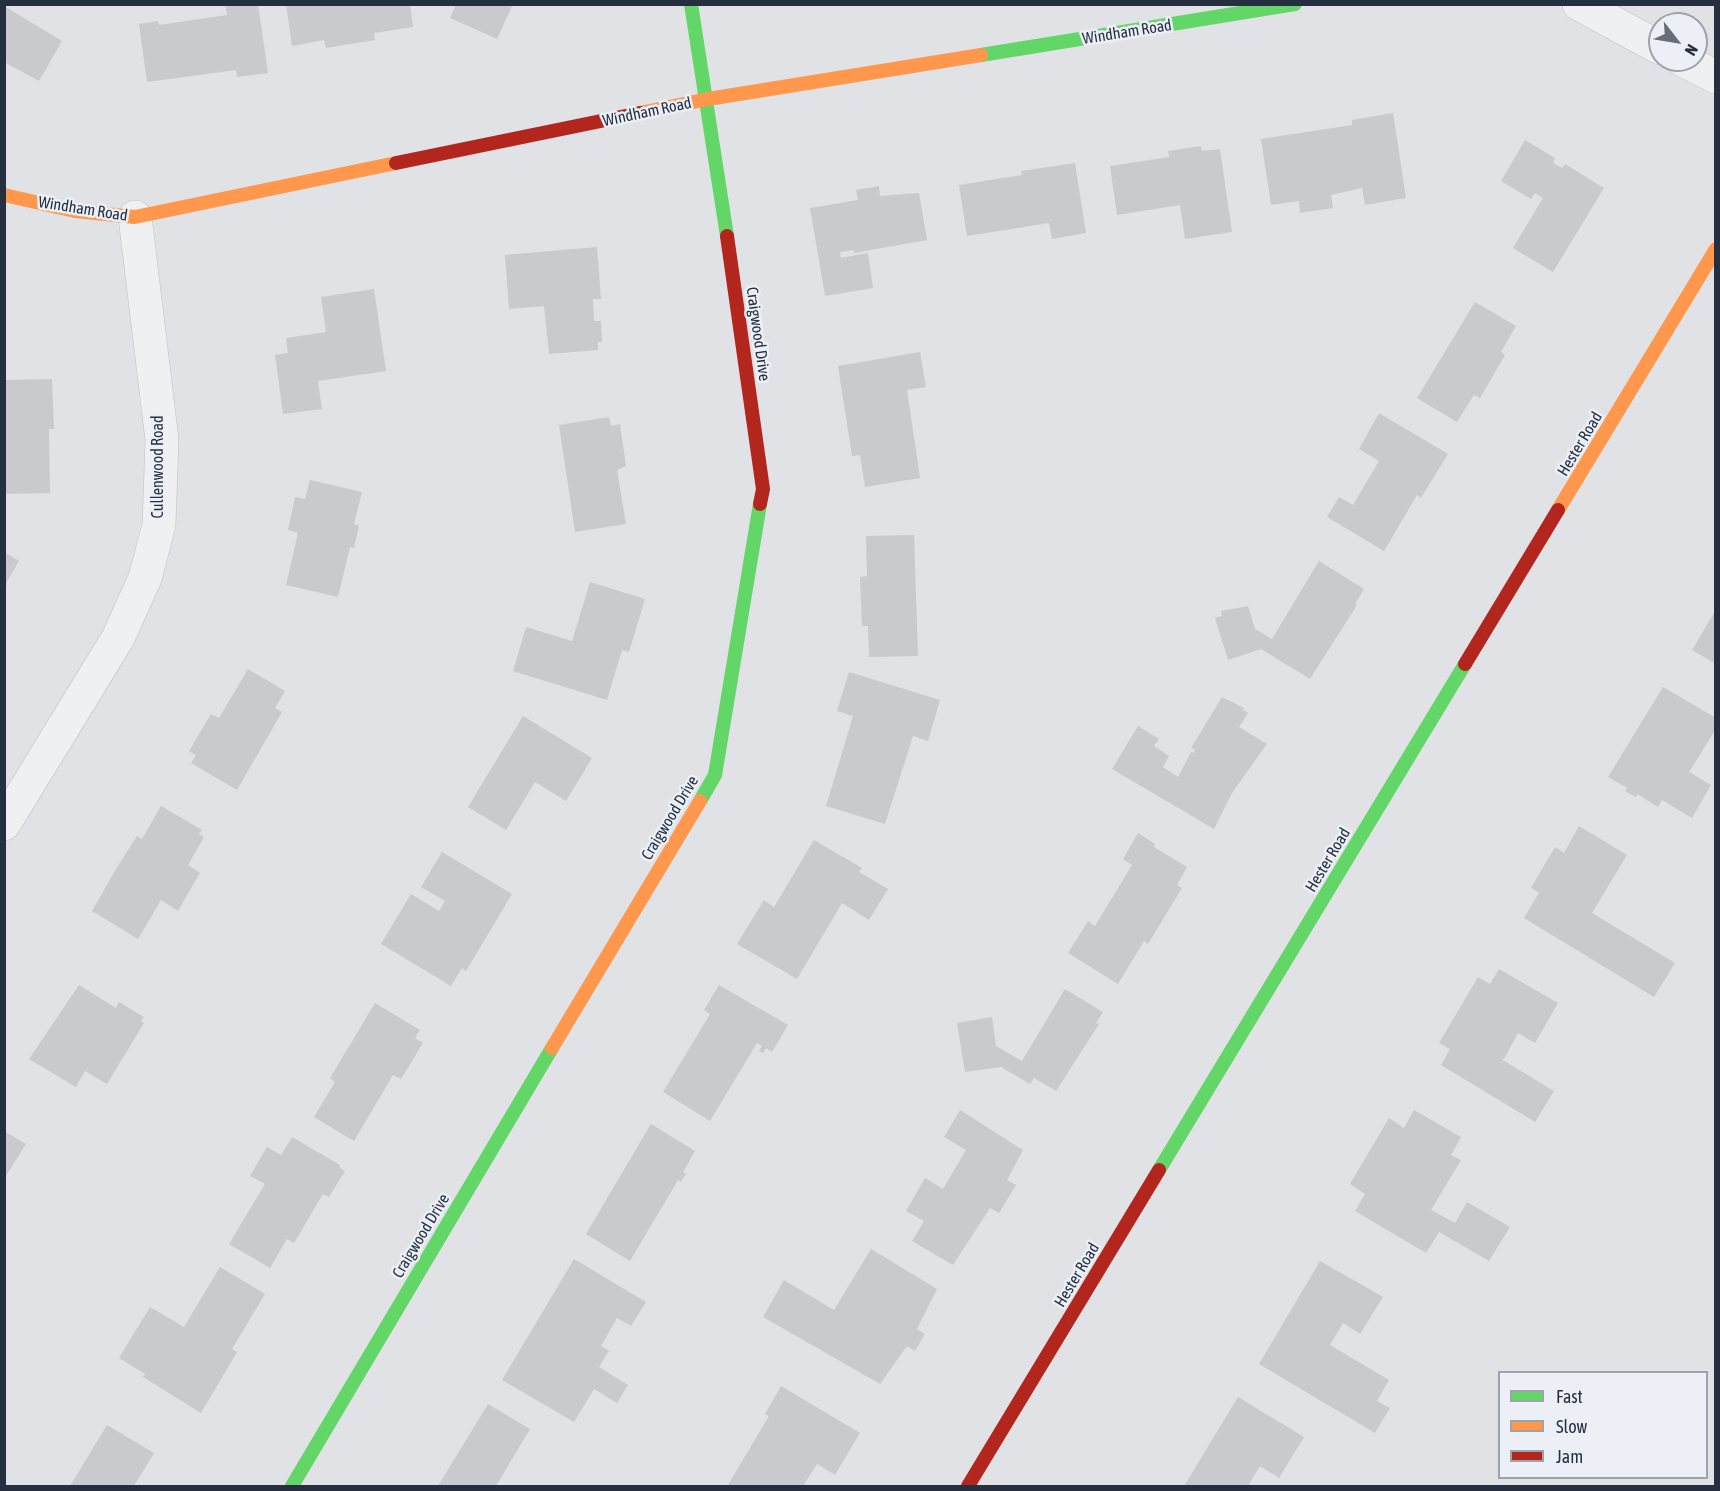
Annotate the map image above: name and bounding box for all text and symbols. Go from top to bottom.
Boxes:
north arrow [1648,12,1708,72]
street label: Windham Road [1081,15,1173,49]
text: N [1682,42,1702,59]
street label: Windham Road [601,93,693,131]
street label: Windham Road [37,192,129,226]
street label: Craigwood Drive [742,286,774,382]
street label: Hester Road [1553,408,1607,480]
street label: Cullenwood Road [148,415,168,519]
street label: Craigwood Drive [637,772,703,864]
street label: Hester Road [1301,824,1355,896]
street label: Craigwood Drive [388,1190,454,1282]
street label: Hester Road [1050,1239,1104,1311]
legend [1498,1371,1708,1479]
text: Fast [1556,1386,1583,1407]
text: Slow [1556,1416,1587,1437]
text: Jam [1556,1446,1583,1467]

